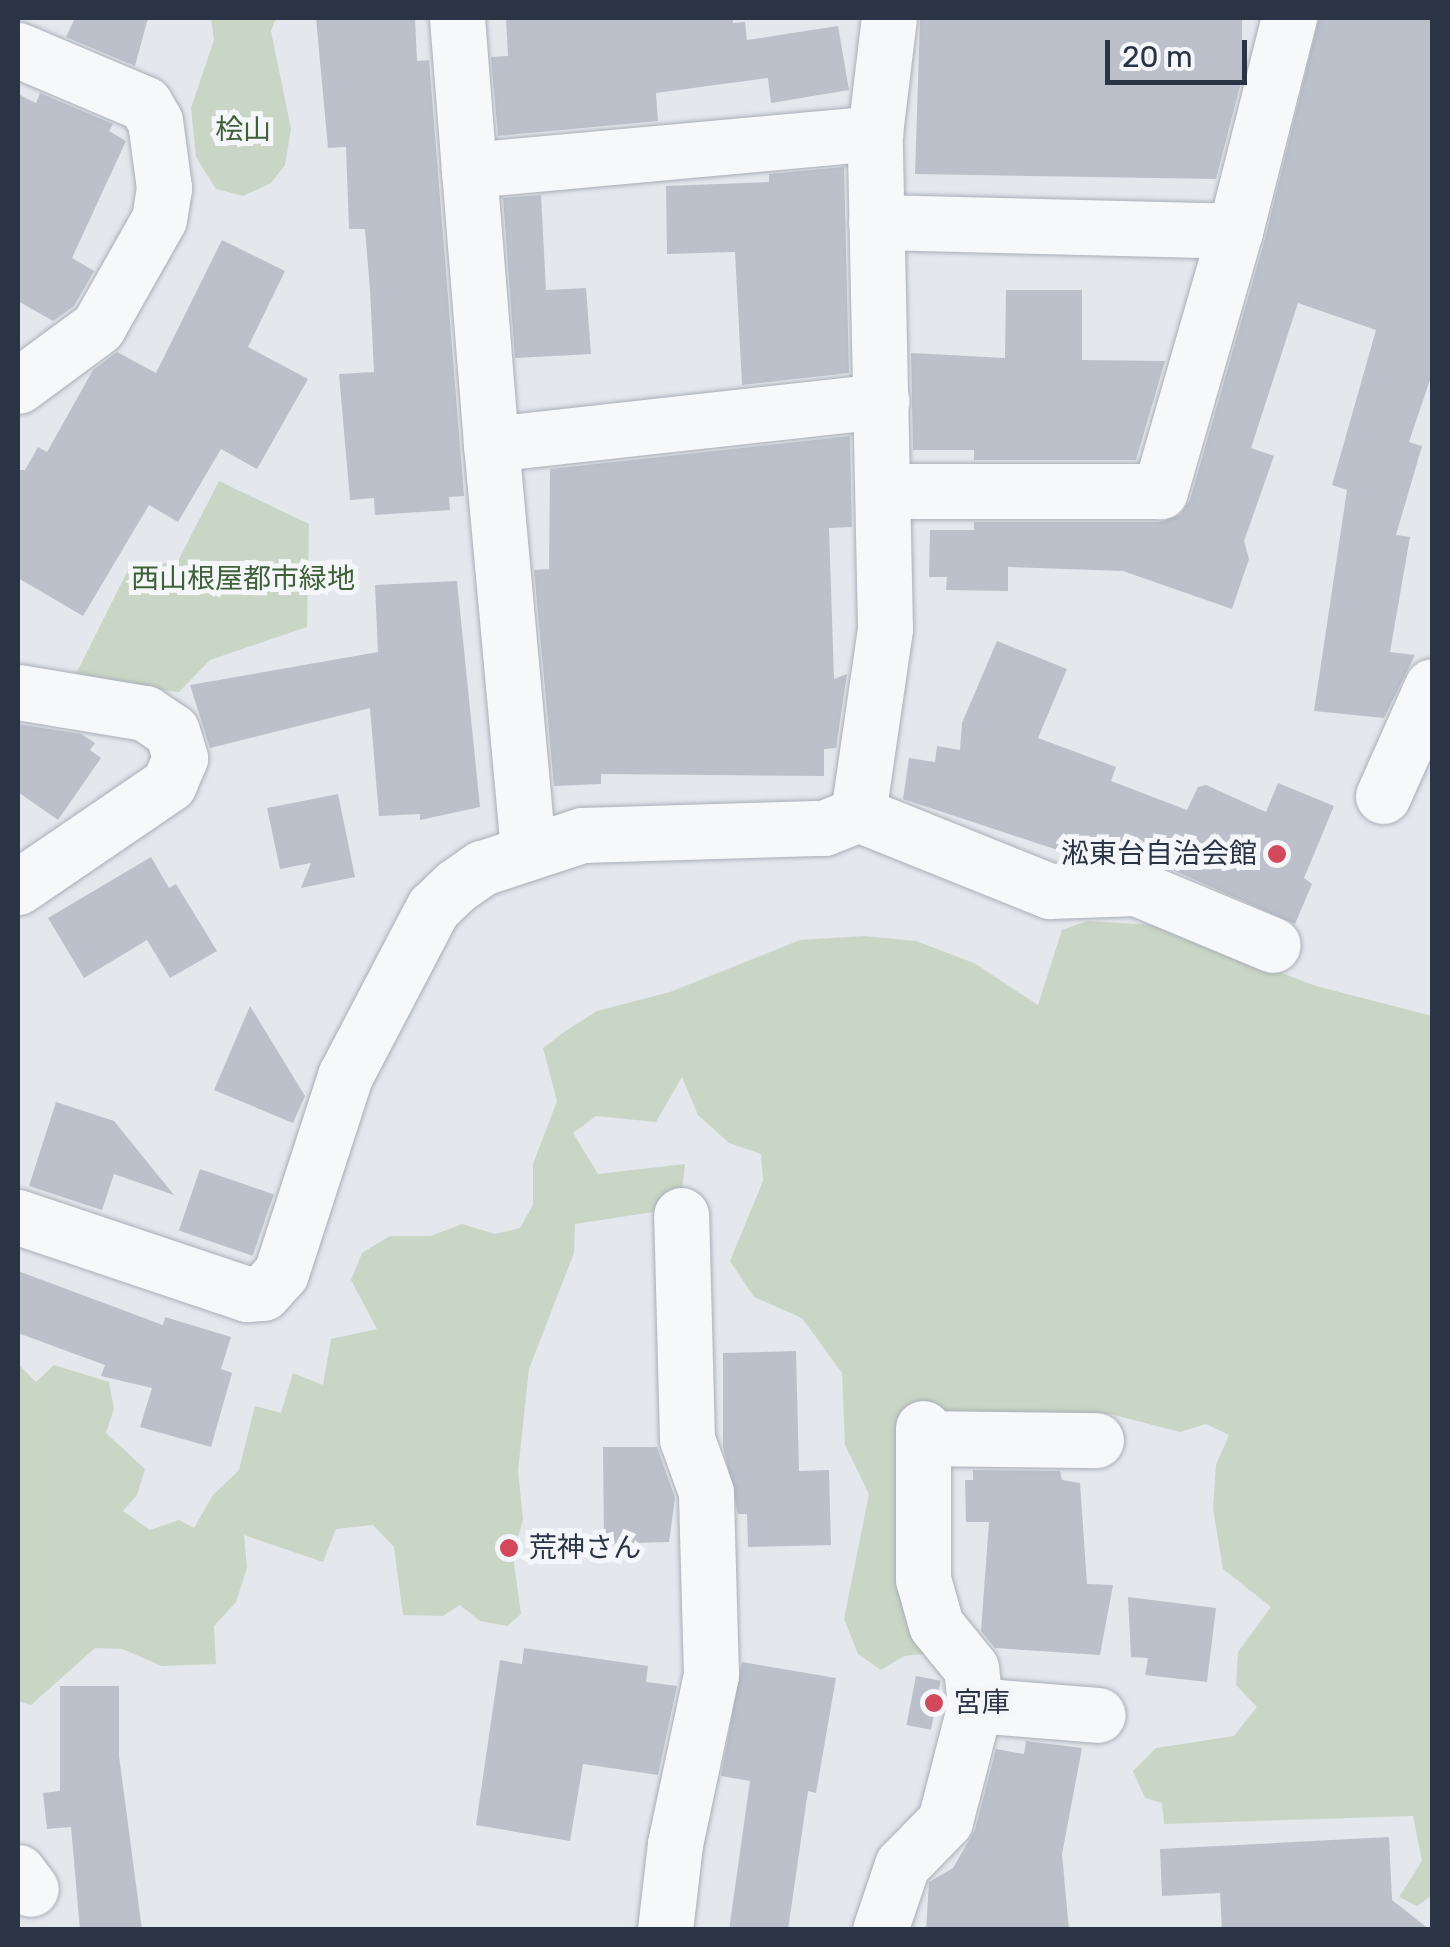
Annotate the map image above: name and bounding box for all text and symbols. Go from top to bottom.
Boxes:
scale bar [1110,20,1252,82]
text: 20 m [1122,39,1193,75]
park label: 桧山 [215,113,271,147]
park label: 西山根屋都市緑地 [131,562,355,596]
place label: 淞東台自治会館 [1061,837,1257,871]
marker: 淞東台自治会館 [1266,843,1288,865]
place label: 荒神さん [529,1531,641,1565]
marker: 荒神さん [498,1537,520,1559]
place label: 宮庫 [954,1686,1010,1720]
marker: 宮庫 [923,1692,945,1714]

